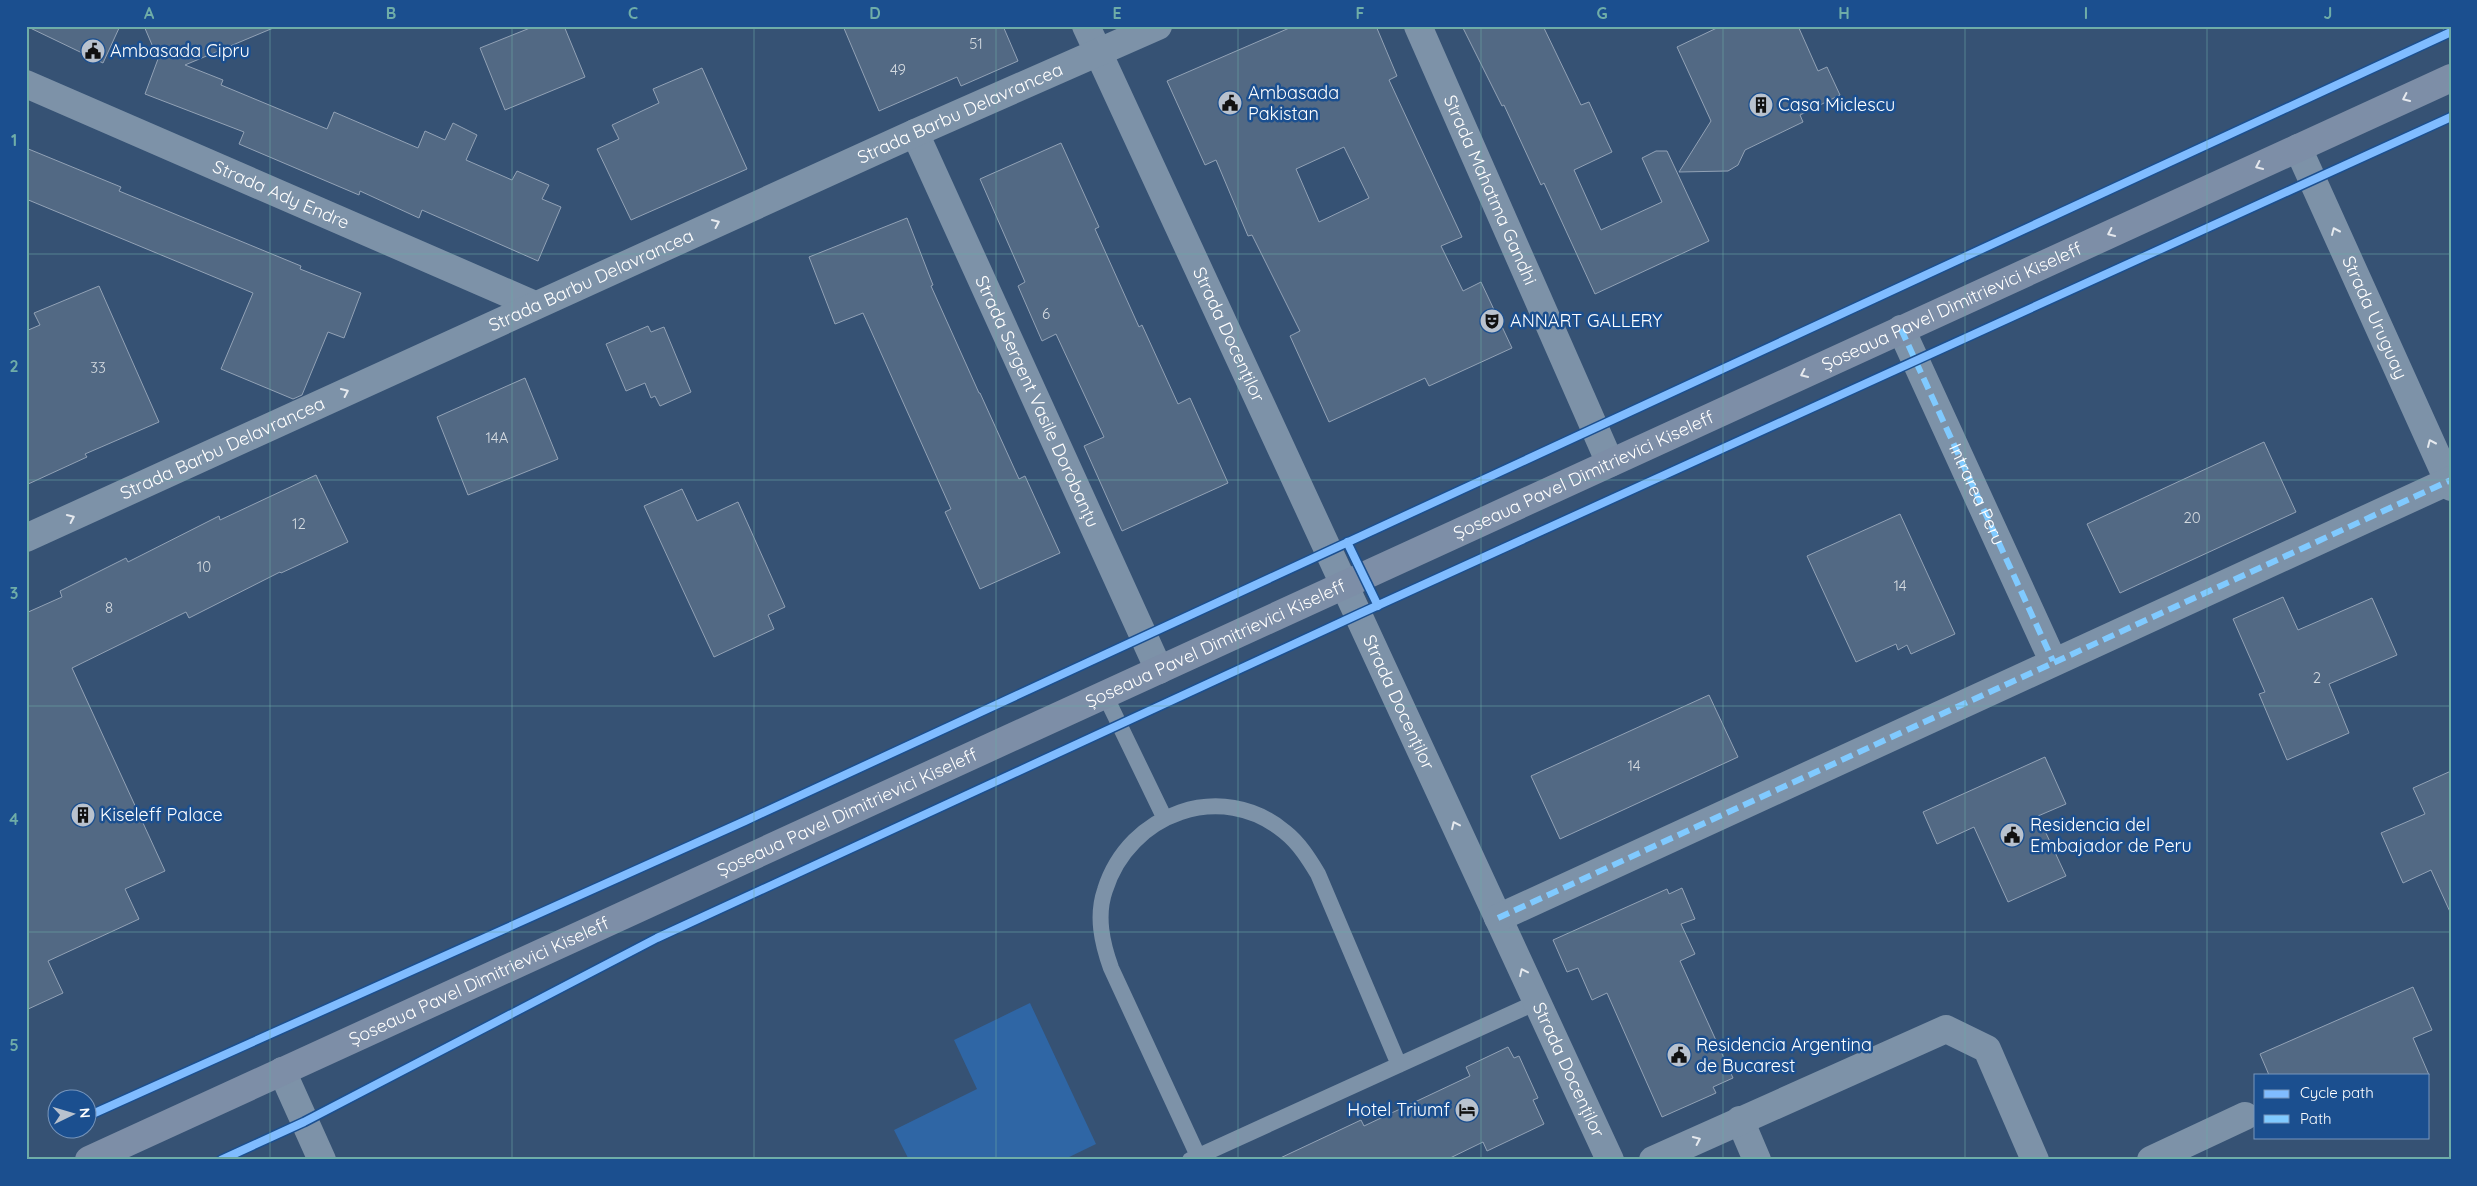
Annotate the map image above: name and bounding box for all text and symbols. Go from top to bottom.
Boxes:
text: A [144,3,155,23]
text: B [386,3,396,23]
text: C [628,3,638,23]
text: D [869,3,881,23]
text: E [1112,3,1122,23]
text: F [1356,3,1365,23]
text: G [1596,3,1608,23]
text: H [1838,3,1850,23]
text: I [2084,3,2088,23]
text: J [2324,3,2332,23]
house number: 51 [969,34,983,53]
public building icon: Ambasada Cipru [80,38,106,64]
place label: Ambasada Cipru [110,39,250,62]
street label: Strada Barbu Delavrancea [853,57,1066,169]
house number: 49 [890,60,906,79]
place label: Ambasada Pakistan [1248,81,1339,125]
public building icon: Ambasada Pakistan [1217,90,1243,116]
street label: Strada Mahatma Gandhi [1439,91,1542,288]
building icon: Casa Miclescu [1748,92,1774,118]
one-way arrow [2402,92,2411,102]
place label: Casa Miclescu [1778,93,1895,116]
text: 1 [11,130,17,150]
street label: Strada Ady Endre [209,155,353,234]
one-way arrow [2255,159,2264,170]
one-way arrow [711,218,720,229]
street label: Strada Barbu Delavrancea [485,224,697,337]
one-way arrow [2107,227,2116,237]
one-way arrow [2331,227,2342,236]
street label: Șoseaua Pavel Dimitrievici Kiseleff [1818,237,2086,376]
street label: Strada Uruguay [2337,252,2413,383]
street label: Strada Docenților [1188,263,1270,406]
street label: Strada Sergent Vasile Dorobanțu [970,272,1105,531]
house number: 6 [1042,304,1050,323]
theatre icon: ANNART GALLERY [1479,308,1505,334]
place label: ANNART GALLERY [1510,309,1662,332]
text: 2 [9,356,19,376]
house number: 33 [90,358,106,377]
one-way arrow [1800,367,1809,378]
one-way arrow [340,388,349,398]
street label: Strada Barbu Delavrancea [116,391,328,505]
street label: Șoseaua Pavel Dimitrievici Kiseleff [1450,405,1717,544]
house number: 14A [486,428,509,447]
one-way arrow [2426,439,2437,448]
street label: Intrarea Peru [1944,440,2010,549]
house number: 20 [2183,508,2201,527]
one-way arrow [66,514,75,524]
house number: 12 [292,514,306,533]
house number: 10 [197,557,211,576]
street label: Șoseaua Pavel Dimitrievici Kiseleff [1081,574,1349,713]
house number: 14 [1893,576,1907,595]
text: 3 [10,583,18,603]
house number: 8 [105,598,113,617]
street label: Strada Docenților [1358,631,1440,773]
house number: 2 [2313,668,2321,687]
street label: Șoseaua Pavel Dimitrievici Kiseleff [713,743,981,882]
house number: 14 [1627,756,1641,775]
building icon: Kiseleff Palace [70,802,96,828]
place label: Kiseleff Palace [100,803,223,826]
text: 4 [9,809,19,829]
place label: Residencia del Embajador de Peru [2030,813,2192,857]
one-way arrow [1451,821,1462,830]
public building icon: Residencia del Embajador de Peru [1999,822,2025,848]
street label: Șoseaua Pavel Dimitrievici Kiseleff [345,911,613,1050]
one-way arrow [1519,968,1530,977]
street label: Strada Docenților [1528,999,1610,1141]
place label: Residencia Argentina de Bucarest [1696,1033,1872,1077]
text: 5 [9,1035,19,1055]
public building icon: Residencia Argentina de Bucarest [1666,1042,1692,1068]
legend [2254,1074,2430,1138]
text: Cycle path [2300,1083,2374,1102]
north arrow [48,1088,98,1138]
hotel icon: Hotel Triumf [1454,1097,1480,1123]
place label: Hotel Triumf [1347,1098,1451,1121]
text: N [76,1107,94,1119]
text: Path [2300,1109,2332,1128]
one-way arrow [1692,1136,1701,1146]

